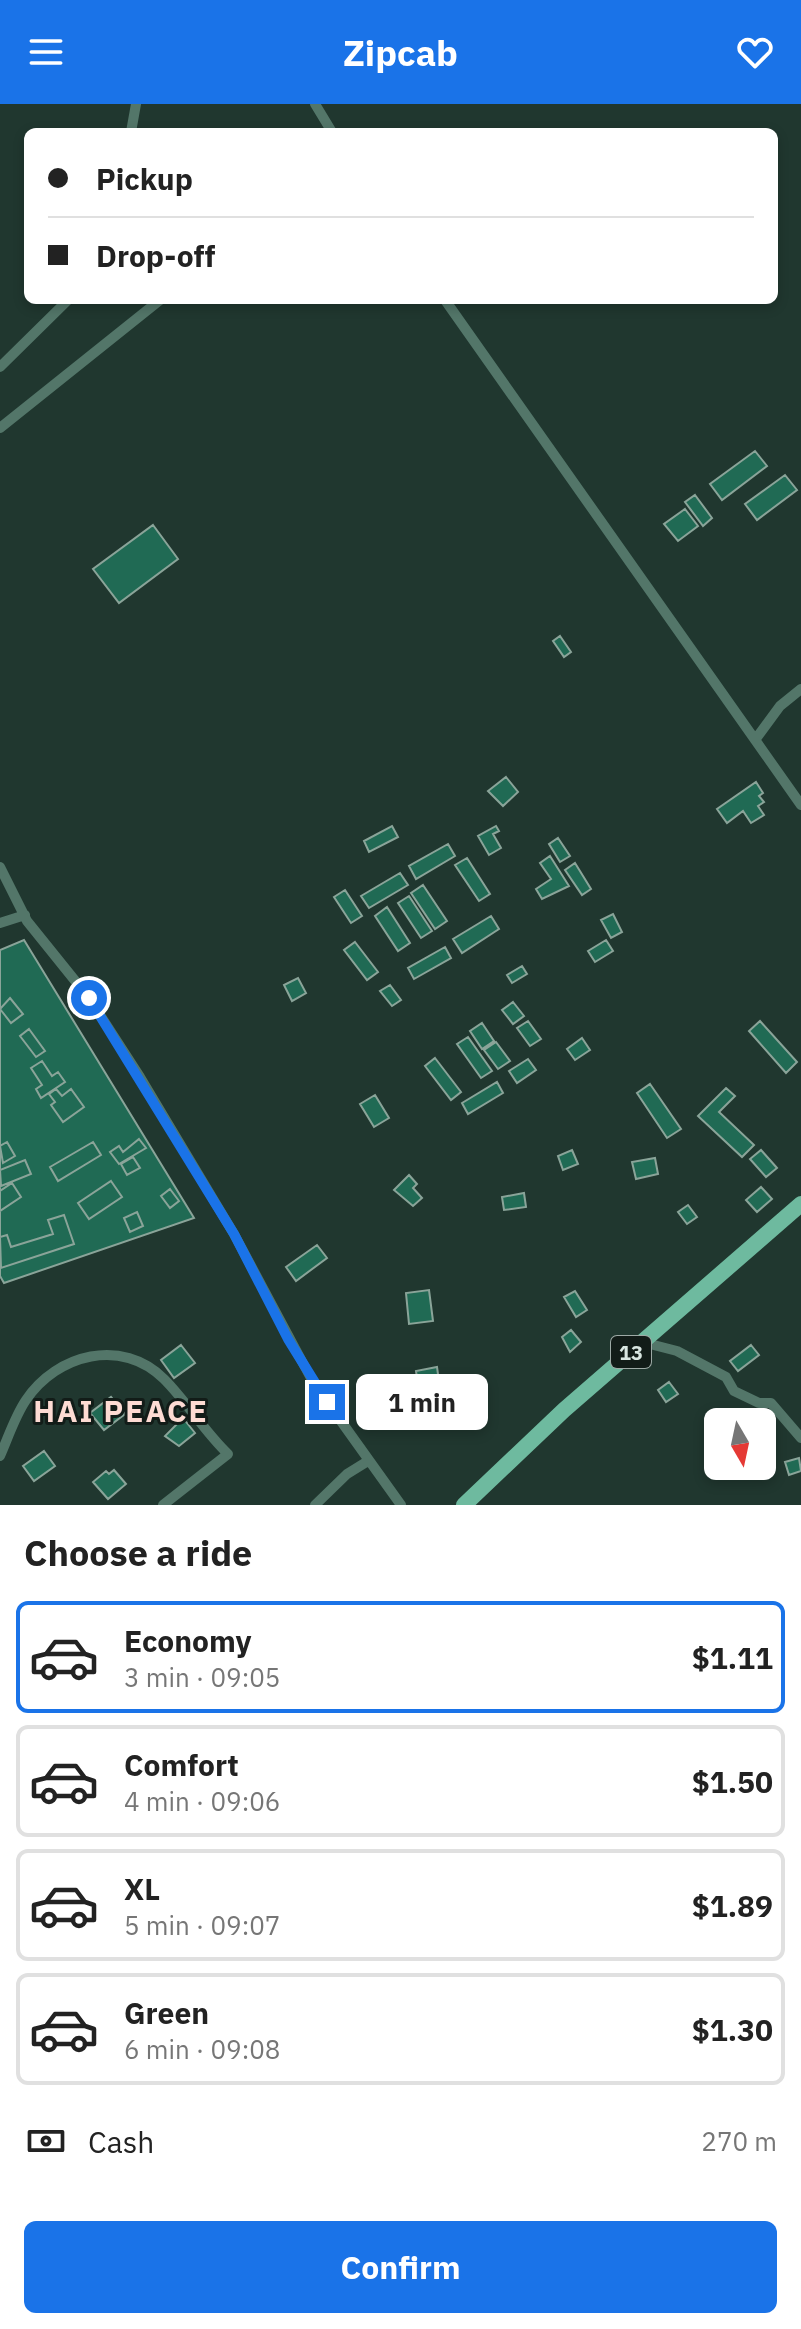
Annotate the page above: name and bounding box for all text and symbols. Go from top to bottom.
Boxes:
text: Zipcab [343,29,458,76]
icon: menu [24,30,68,74]
icon: heart [733,30,777,74]
text: Pickup [96,159,193,198]
text: Drop-off [96,236,215,275]
route start [71,980,107,1016]
road number: 13 [611,1336,651,1368]
callout: 1 min [355,1374,487,1430]
route end [309,1384,345,1420]
text: 1 min [388,1385,456,1419]
district label: HAI PEACE [33,1391,209,1430]
north arrow [704,1408,776,1480]
map controls [704,1408,776,1480]
text: Choose a ride [24,1529,252,1576]
icon: car [28,1621,100,1693]
text: Economy [124,1621,252,1660]
text: $1.11 [692,1638,773,1677]
text: 3 min · 09:05 [124,1660,280,1694]
icon: car [28,1745,100,1817]
text: Comfort [124,1745,239,1784]
text: $1.50 [692,1762,773,1801]
text: 4 min · 09:06 [124,1784,280,1818]
icon: car [28,1869,100,1941]
text: XL [124,1869,160,1908]
text: $1.89 [692,1886,773,1925]
text: 5 min · 09:07 [124,1908,280,1942]
icon: car [28,1993,100,2065]
text: Green [124,1993,209,2032]
text: $1.30 [692,2010,773,2049]
text: 6 min · 09:08 [124,2032,280,2066]
icon: cash [24,2119,68,2163]
text: Cash [88,2122,154,2161]
text: 270 m [701,2124,777,2158]
button: Confirm [24,2221,777,2313]

